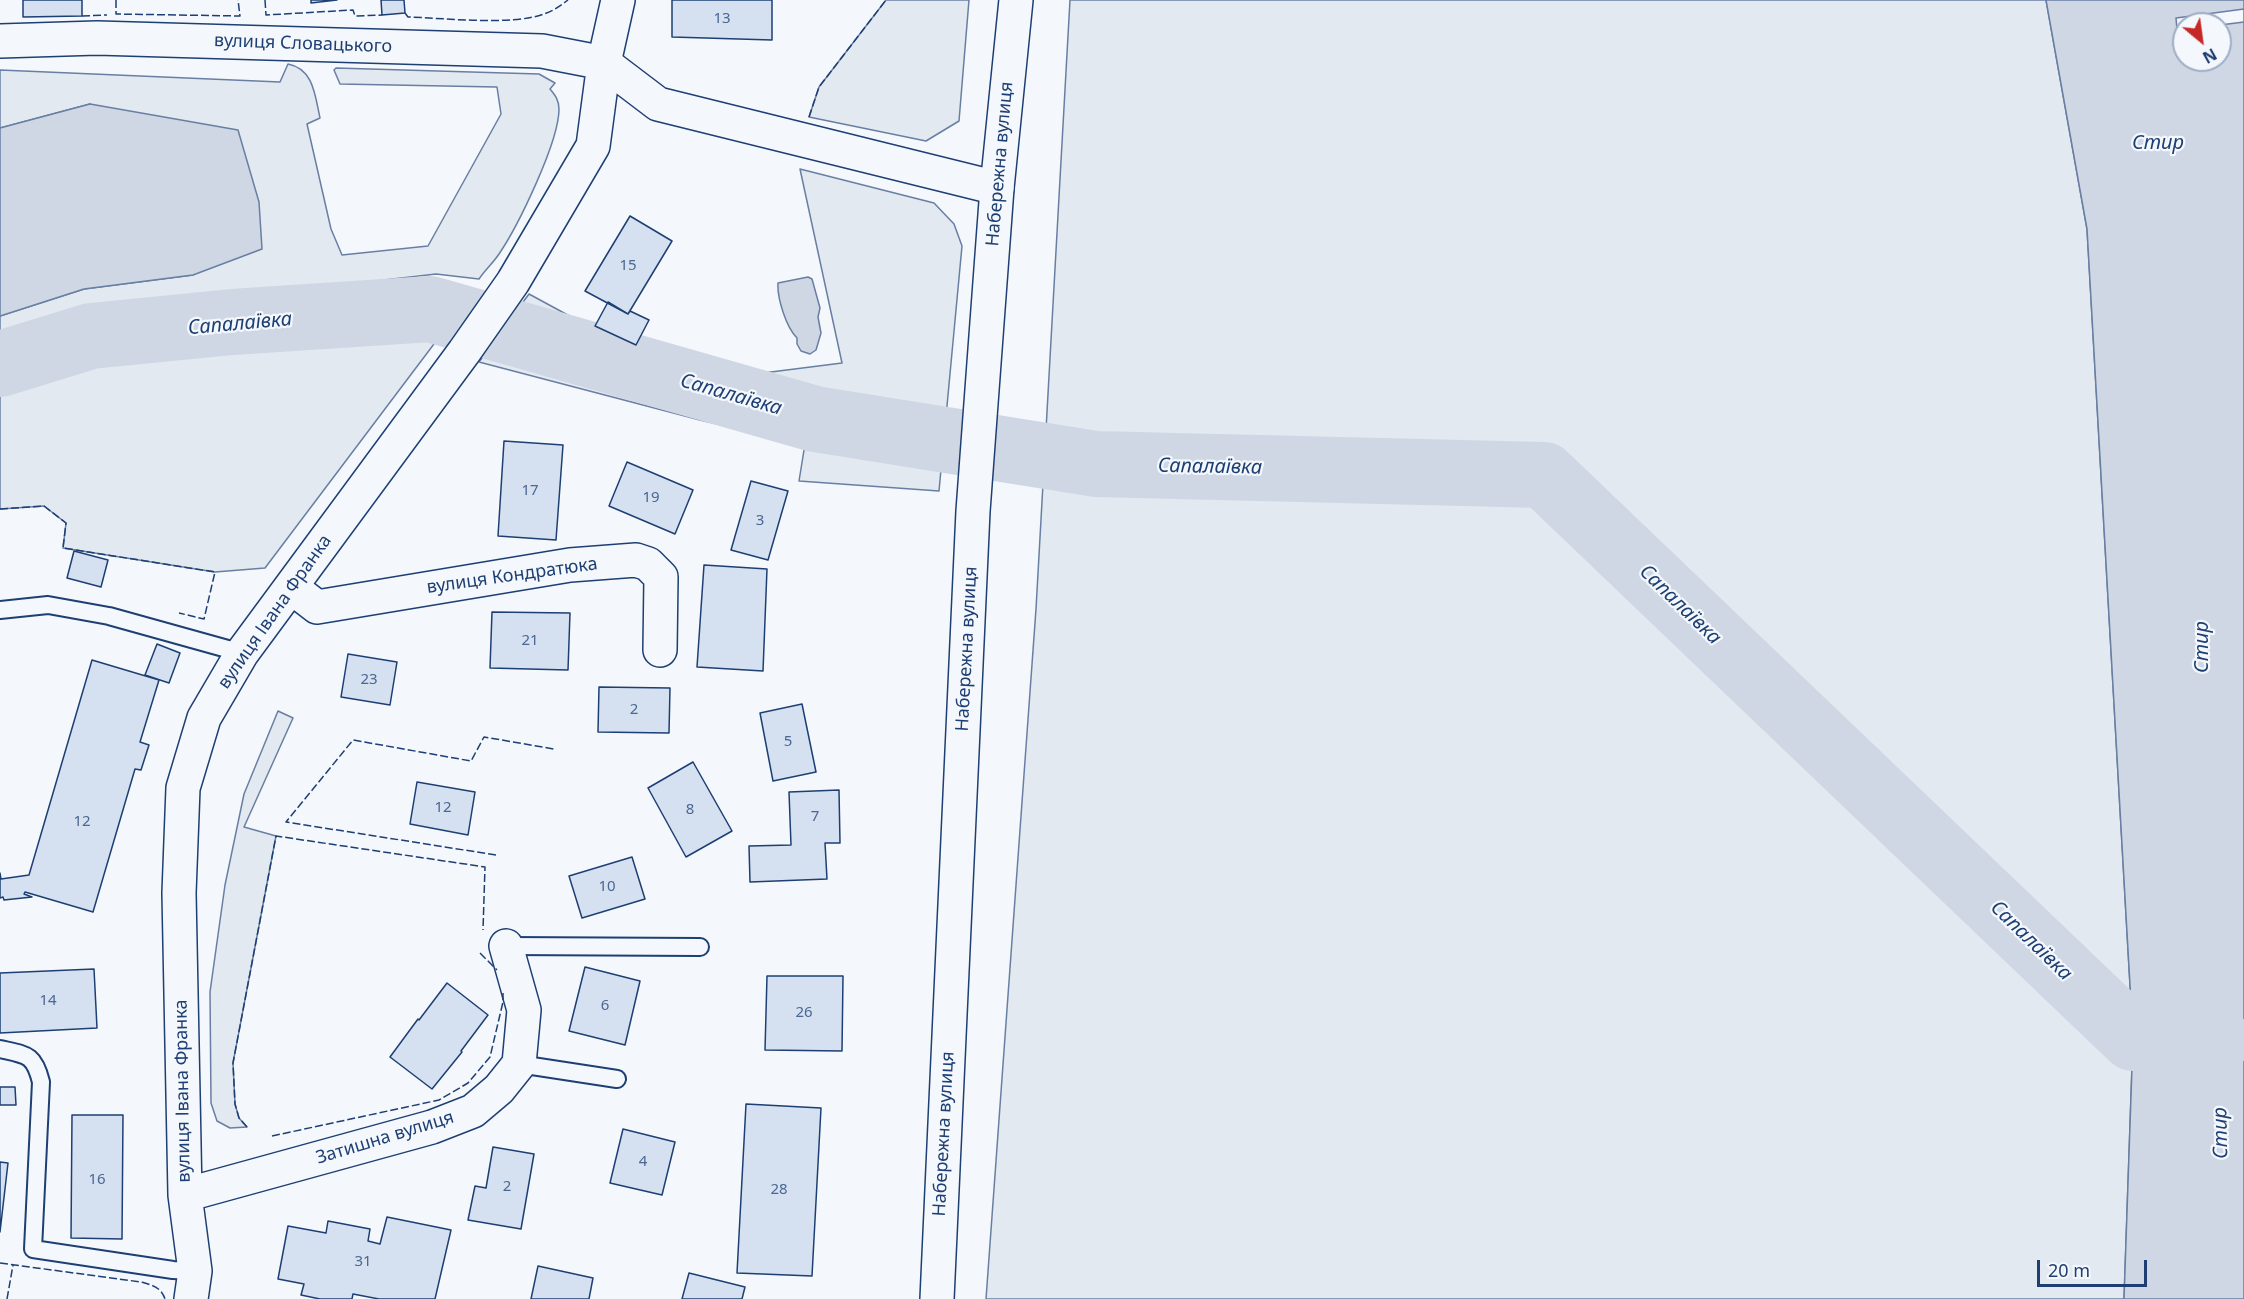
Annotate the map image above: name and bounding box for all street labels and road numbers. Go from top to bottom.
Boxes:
street label: вулиця Словацького [214,30,392,58]
street label: Набережна вулиця [982,81,1018,247]
street label: вулиця Івана Франка [214,531,336,693]
street label: вулиця Кондратюка [425,553,599,599]
street label: Набережна вулиця [952,566,982,732]
street label: вулиця Івана Франка [171,999,195,1183]
street label: Набережна вулиця [929,1051,959,1217]
street label: Затишна вулиця [313,1107,457,1169]

